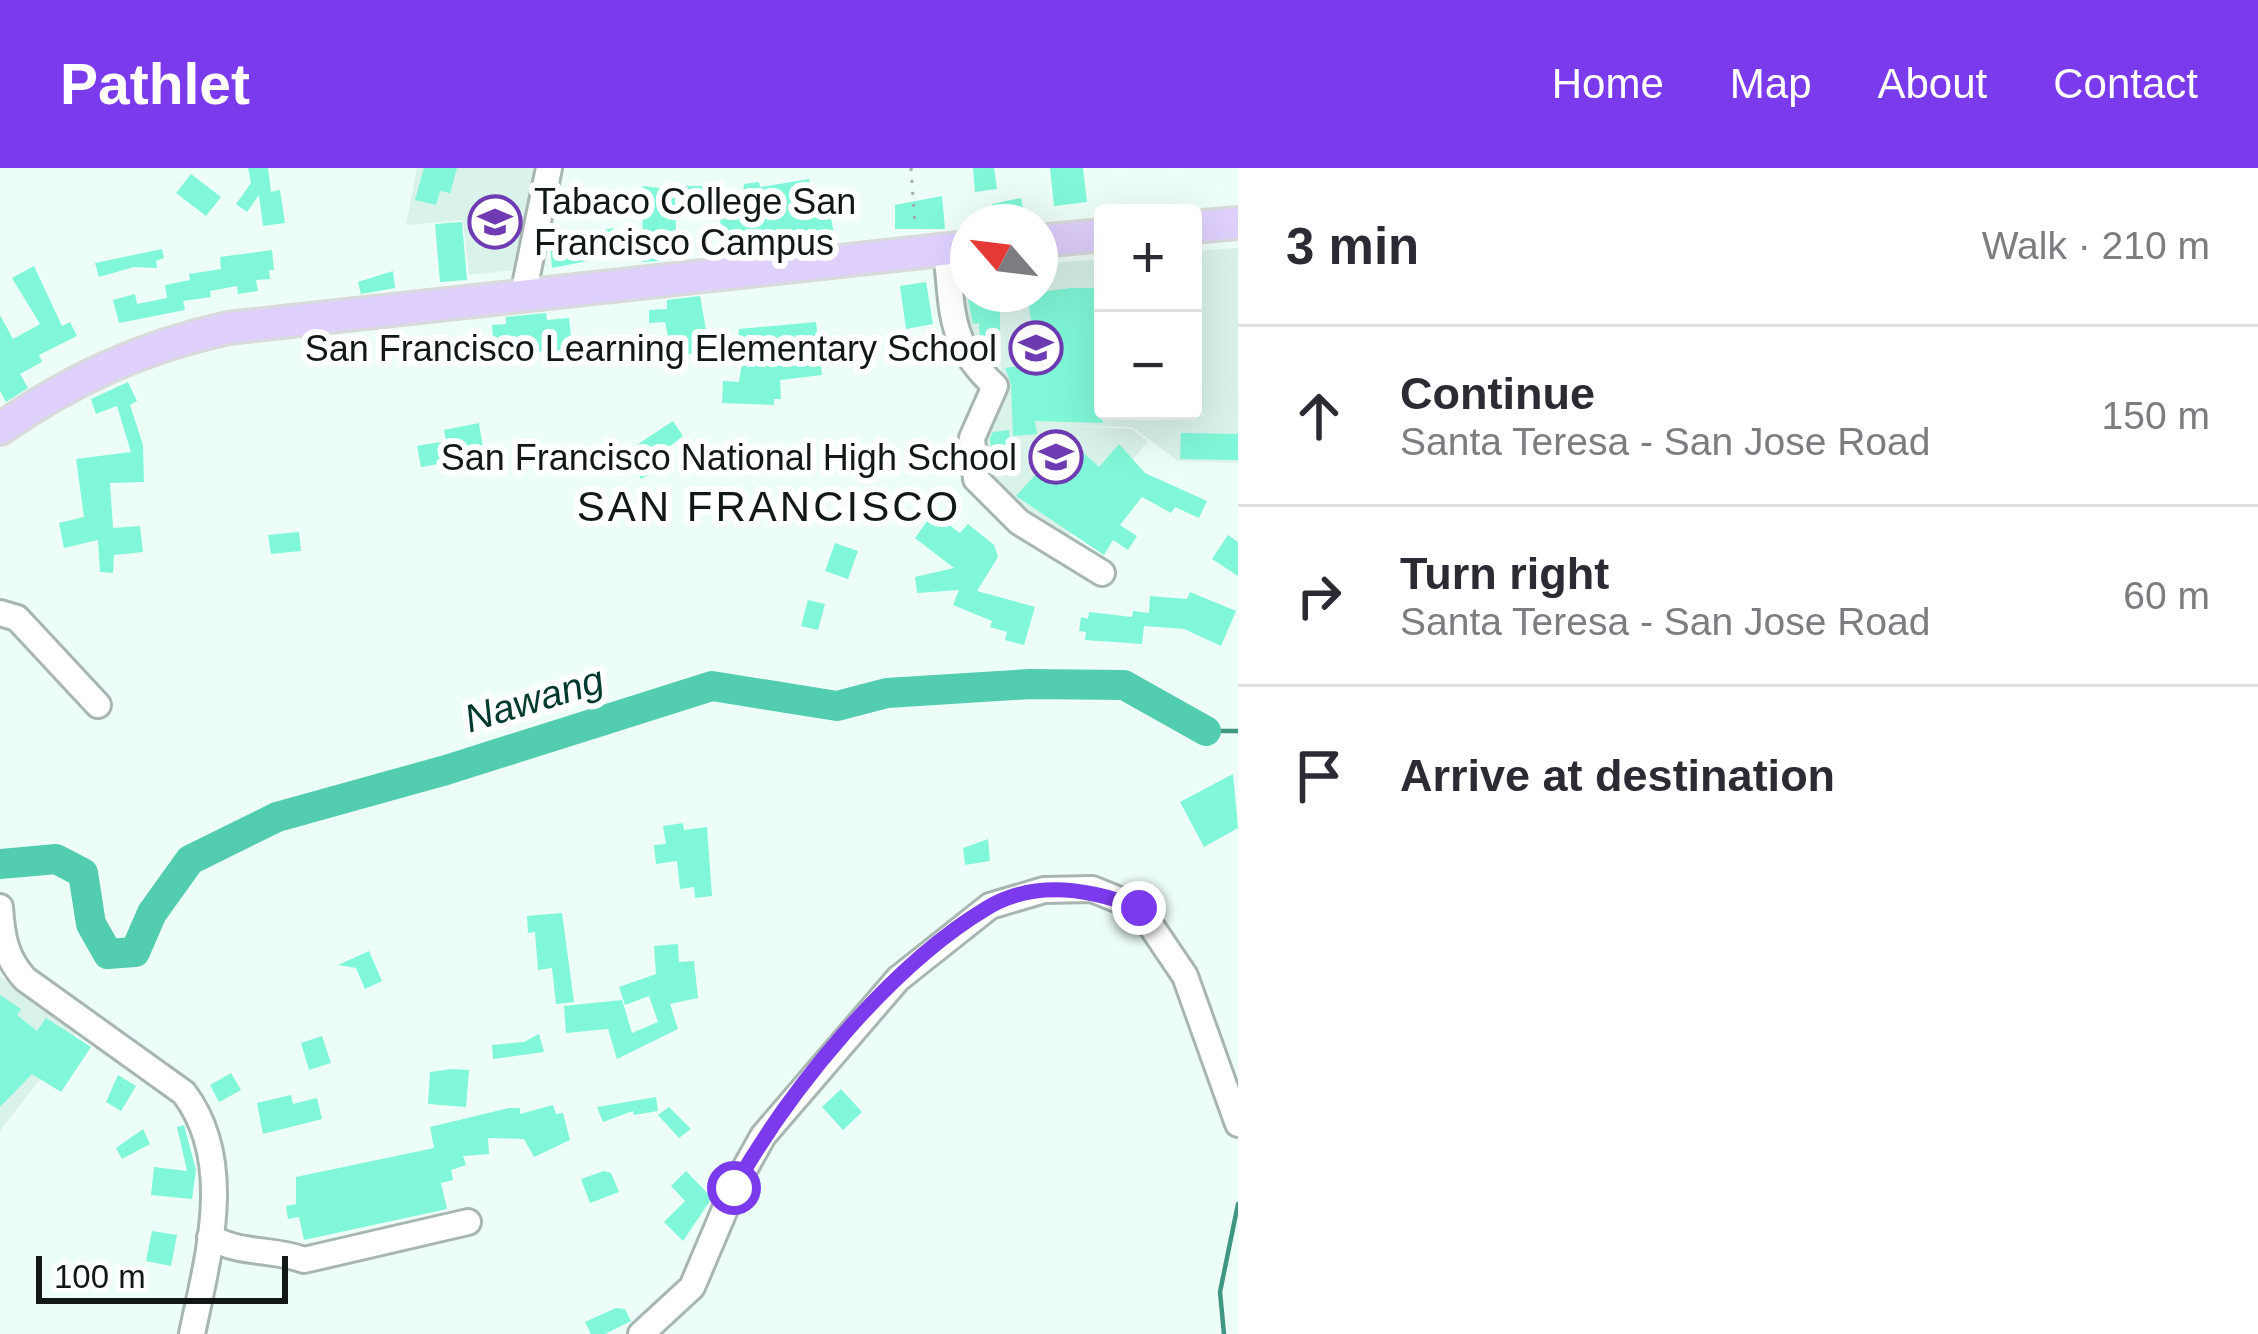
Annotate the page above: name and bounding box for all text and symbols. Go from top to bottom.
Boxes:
text: Pathlet [60,52,250,116]
text: Home [1552,60,1664,107]
text: Map [1730,60,1811,107]
text: About [1877,60,1987,107]
text: Contact [2053,60,2198,107]
place label: Tabaco College San Francisco Campus [534,181,856,263]
school or university icon: Tabaco College San Francisco Campus [467,194,523,250]
north arrow [950,204,1058,312]
map controls [1094,204,1202,420]
button: + [1094,204,1202,312]
text: 3 min [1286,218,1419,275]
text: Walk · 210 m [1982,224,2210,267]
button: − [1094,312,1202,420]
school or university icon: San Francisco Learning Elementary School [1008,320,1064,376]
place label: San Francisco Learning Elementary School [305,328,997,369]
text: Continue [1400,368,1595,419]
icon: ahead [1286,383,1352,449]
text: 150 m [2102,394,2210,437]
text: Santa Teresa - San Jose Road [1400,420,1930,463]
school or university icon: San Francisco National High School [1028,429,1084,485]
place label: San Francisco National High School [441,437,1017,478]
district label: SAN FRANCISCO [577,483,961,530]
text: Turn right [1400,548,1609,599]
icon: right [1286,563,1352,629]
text: 60 m [2123,574,2210,617]
text: Santa Teresa - San Jose Road [1400,600,1930,643]
water label: Nawang [459,657,609,740]
icon: arrive [1286,743,1352,809]
text: Arrive at destination [1400,750,1835,801]
route end [1112,881,1166,935]
route start [707,1161,761,1215]
scale bar [36,1250,288,1303]
text: 100 m [54,1258,146,1295]

